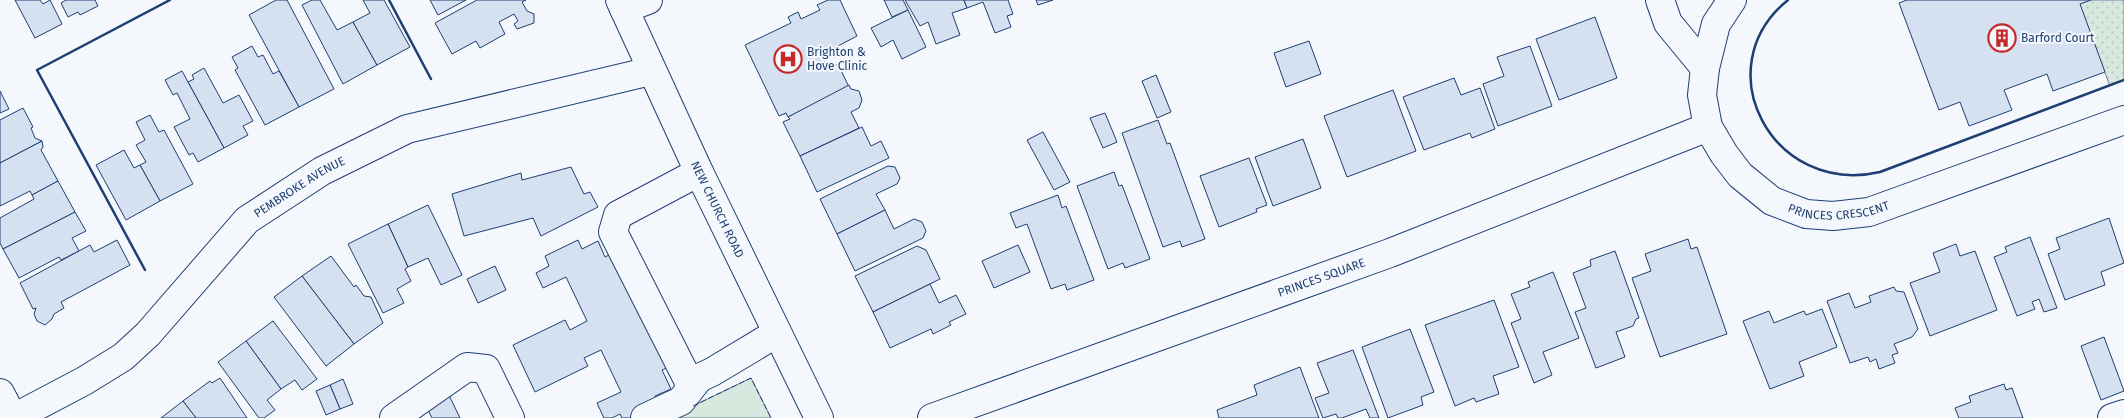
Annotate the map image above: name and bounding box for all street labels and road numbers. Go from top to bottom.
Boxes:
street label: PEMBROKE AVENUE [251,154,347,221]
street label: NEW CHURCH ROAD [688,159,747,260]
street label: PRINCES CRESCENT [1786,198,1892,223]
street label: PRINCES SQUARE [1276,255,1367,300]

